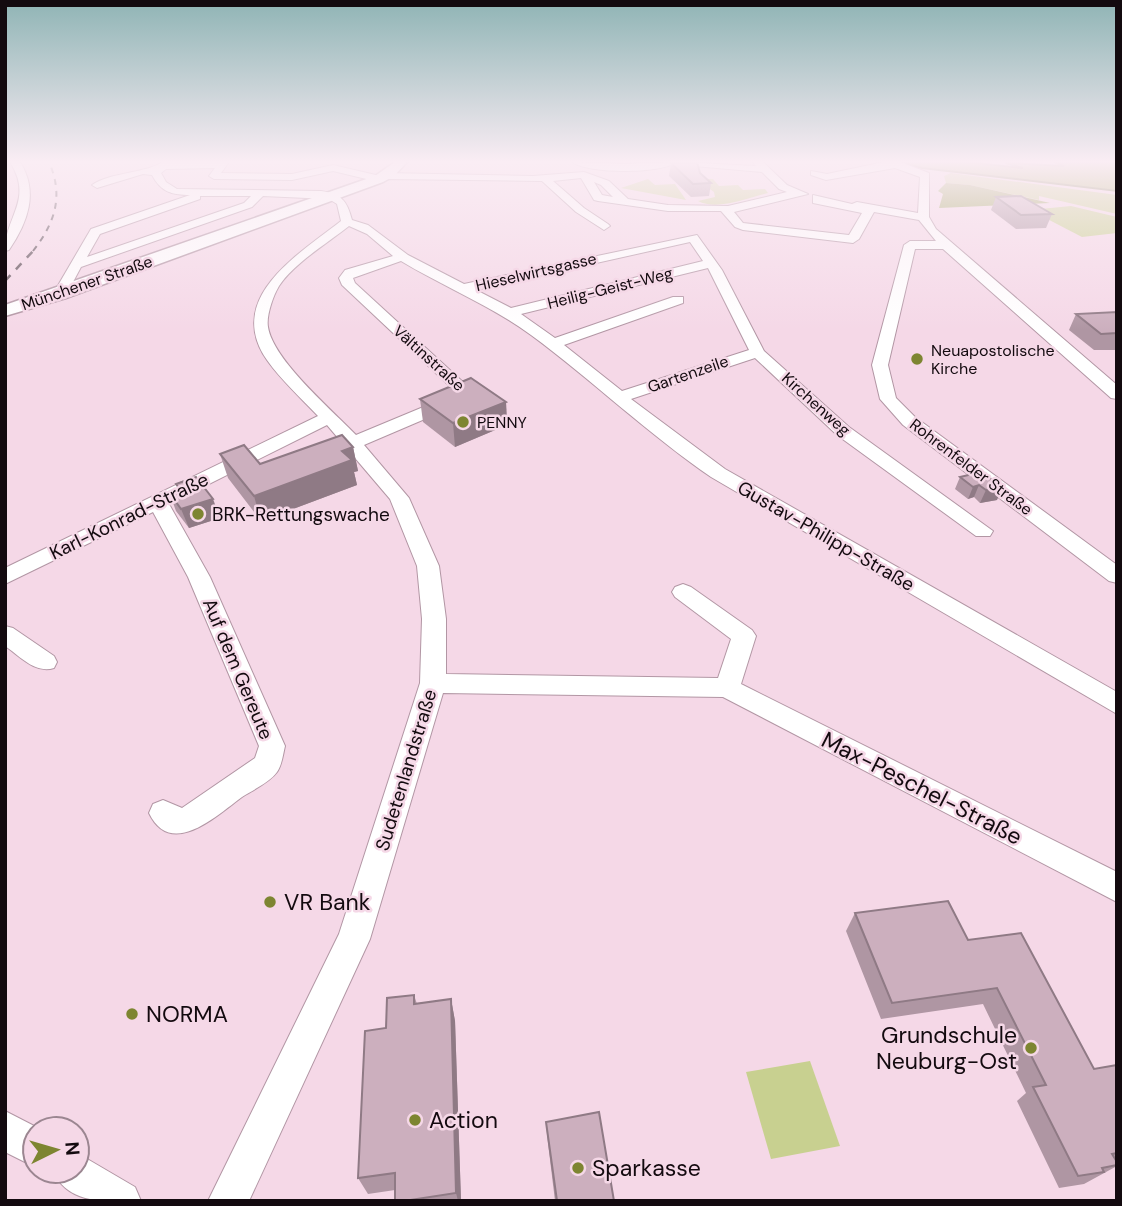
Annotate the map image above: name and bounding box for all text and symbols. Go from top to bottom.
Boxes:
street label: Hieselwirtsgasse [473,248,599,296]
street label: Münchener Straße [19,251,155,315]
street label: Heilig-Geist-Weg [545,262,675,314]
street label: Vältinstraße [389,320,469,396]
place label: Neuapostolische Kirche [931,340,1055,379]
street label: Gartenzeile [645,350,731,398]
marker: Neuapostolische Kirche [909,351,925,367]
street label: Kirchenweg [777,368,855,440]
place label: PENNY [477,412,527,433]
marker: PENNY [455,414,471,430]
street label: Rohrenfelder Straße [905,414,1037,520]
street label: Karl-Konrad-Straße [45,467,213,565]
street label: Gustav-Philipp-Straße [733,475,919,597]
place label: BRK-Rettungswache [212,502,390,527]
marker: BRK-Rettungswache [190,506,206,522]
street label: Auf dem Gereute [197,595,279,743]
street label: Sudetenlandstraße [370,686,442,854]
street label: Max-Peschel-Straße [817,724,1027,852]
place label: VR Bank [284,887,371,917]
marker: VR Bank [262,894,278,910]
place label: NORMA [146,999,228,1029]
marker: NORMA [124,1006,140,1022]
place label: Grundschule Neuburg-Ost [876,1020,1017,1076]
marker: Grundschule Neuburg-Ost [1023,1040,1039,1056]
place label: Action [429,1105,498,1135]
marker: Action [407,1112,423,1128]
north arrow [21,1115,91,1185]
text: N [59,1141,85,1157]
place label: Sparkasse [592,1153,701,1183]
marker: Sparkasse [570,1160,586,1176]

